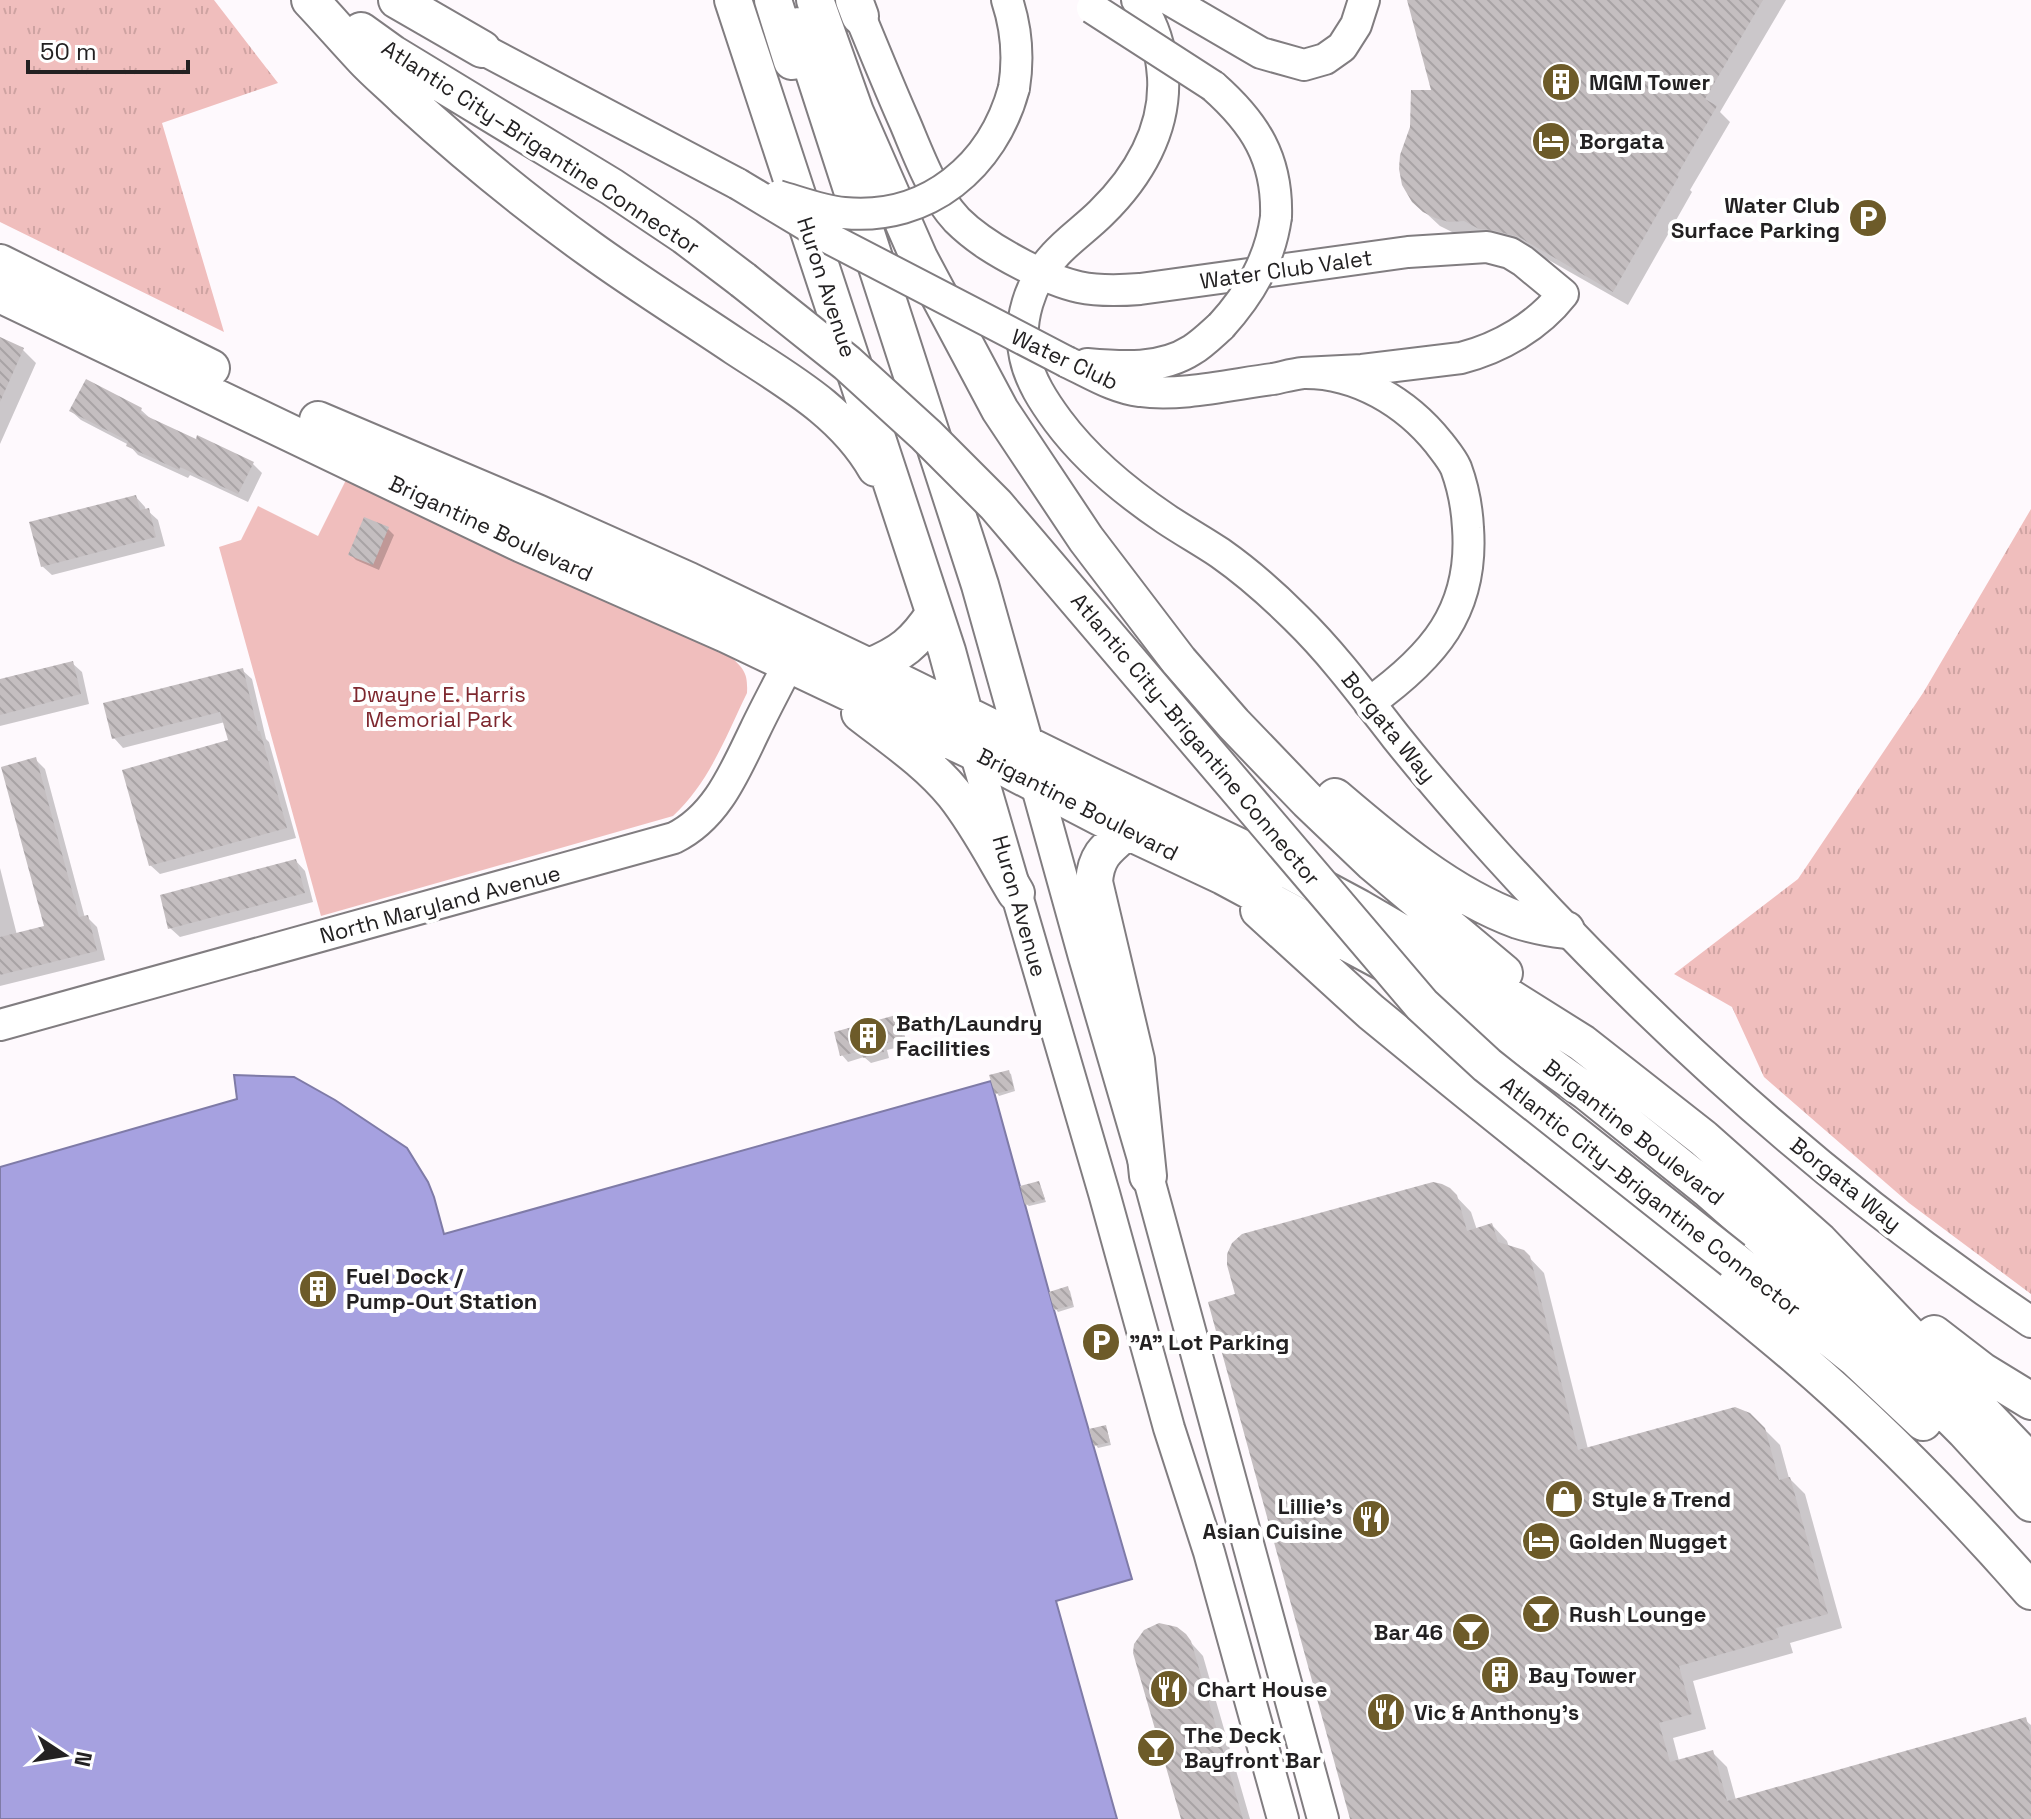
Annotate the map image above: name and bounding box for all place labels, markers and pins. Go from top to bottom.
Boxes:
building icon: MGM Tower [1540,61,1582,103]
place label: MGM Tower [1589,68,1710,96]
hotel icon: Borgata [1530,120,1572,162]
place label: Borgata [1579,127,1664,155]
place label: Water Club Surface Parking [1671,191,1840,244]
parking icon: Water Club Surface Parking [1847,197,1889,239]
place label: Bath/Laundry Facilities [896,1009,1042,1062]
building icon: Bath/Laundry Facilities [847,1015,889,1057]
place label: Fuel Dock / Pump-Out Station [346,1262,537,1315]
building icon: Fuel Dock / Pump-Out Station [297,1268,339,1310]
parking icon: "A" Lot Parking [1080,1321,1122,1363]
place label: "A" Lot Parking [1129,1328,1289,1356]
shop icon: Style & Trend [1543,1478,1585,1520]
place label: Style & Trend [1592,1485,1731,1513]
place label: Lillie's Asian Cuisine [1203,1492,1343,1545]
restaurant icon: Lillie's Asian Cuisine [1350,1498,1392,1540]
hotel icon: Golden Nugget [1520,1520,1562,1562]
place label: Golden Nugget [1569,1527,1728,1555]
bar icon: Rush Lounge [1520,1593,1562,1635]
place label: Rush Lounge [1569,1600,1706,1628]
bar icon: Bar 46 [1450,1611,1492,1653]
place label: Bar 46 [1374,1618,1443,1646]
building icon: Bay Tower [1479,1654,1521,1696]
place label: Bay Tower [1528,1661,1637,1689]
restaurant icon: Chart House [1148,1668,1190,1710]
place label: Chart House [1197,1675,1327,1703]
restaurant icon: Vic & Anthony's [1365,1691,1407,1733]
place label: Vic & Anthony's [1414,1698,1579,1726]
place label: The Deck Bayfront Bar [1184,1721,1321,1774]
bar icon: The Deck Bayfront Bar [1135,1727,1177,1769]

